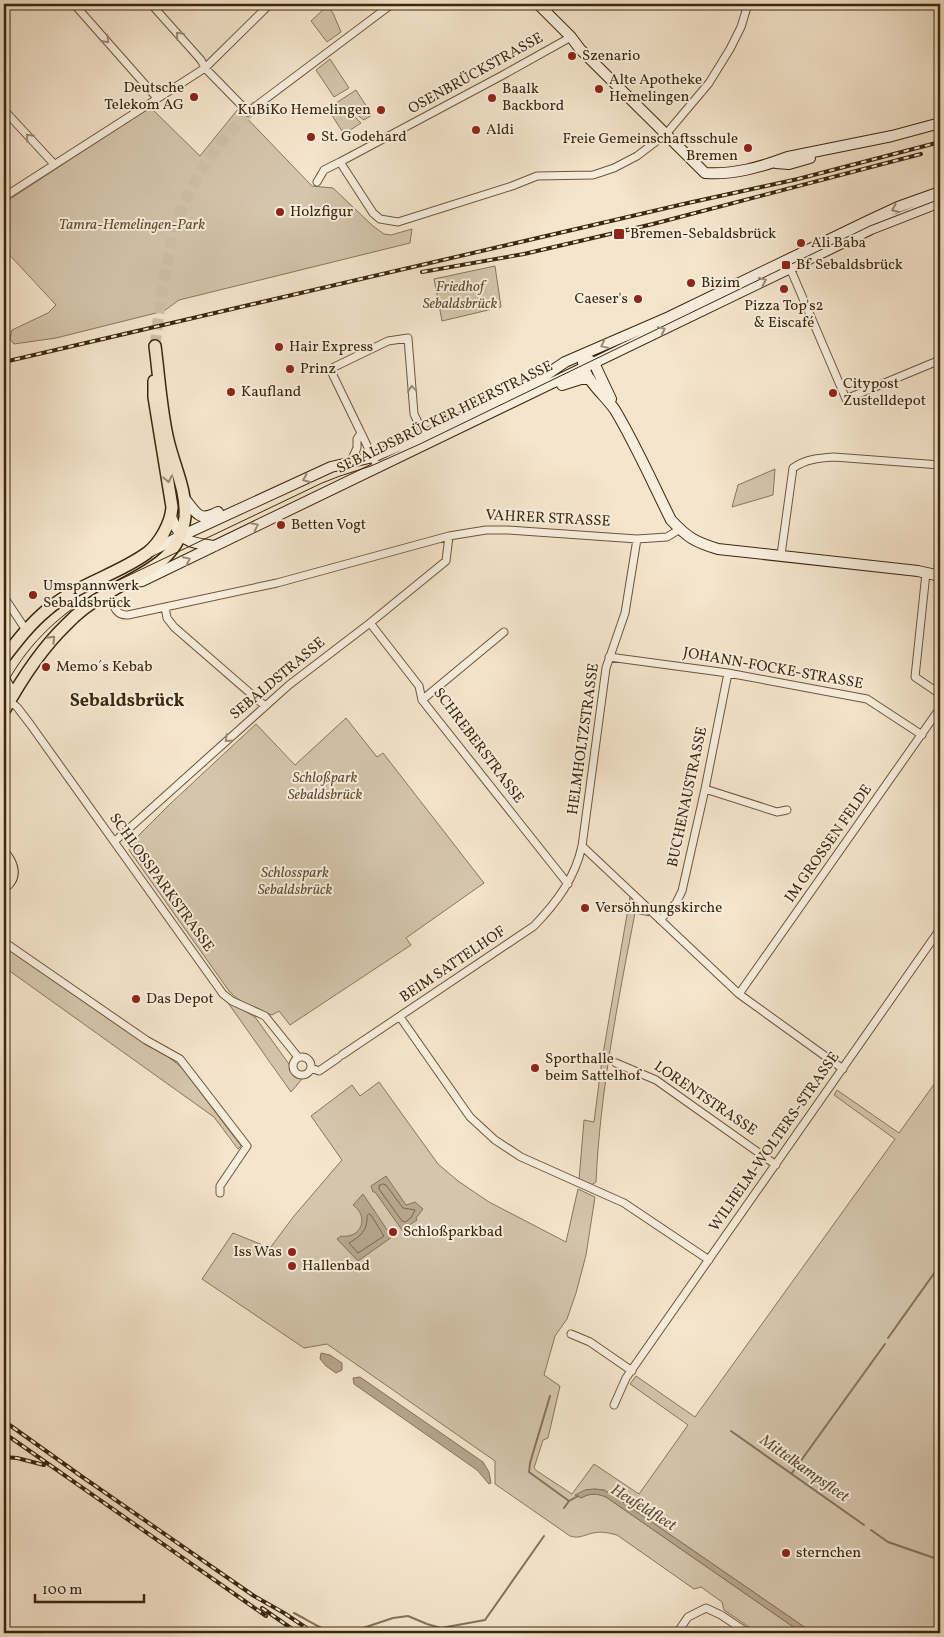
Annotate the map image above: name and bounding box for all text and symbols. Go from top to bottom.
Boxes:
street label: OSENBRÜCKSTRASSE [405,28,547,120]
one-way arrow [175,32,184,41]
one-way arrow [100,35,109,44]
place label: Szenario [582,46,640,67]
marker: Szenario [566,50,578,62]
place label: Alte Apotheke Hemelingen [609,70,702,108]
place label: Deutsche Telekom AG [104,78,184,116]
place label: Baalk Backbord [502,79,564,117]
marker: Alte Apotheke Hemelingen [593,83,605,95]
marker: Deutsche Telekom AG [188,91,200,103]
marker: Baalk Backbord [486,92,498,104]
place label: KuBiKo Hemelingen [237,100,371,121]
marker: KuBiKo Hemelingen [375,104,387,116]
place label: Aldi [486,120,514,141]
marker: Aldi [470,124,482,136]
place label: St. Godehard [321,127,407,148]
place label: Freie Gemeinschaftsschule Bremen [562,129,738,167]
marker: St. Godehard [305,131,317,143]
one-way arrow [26,134,35,143]
marker: Freie Gemeinschaftsschule Bremen [742,142,754,154]
place label: Holzfigur [290,202,353,223]
one-way arrow [891,202,900,213]
marker: Holzfigur [274,206,286,218]
park label: Tamra-Hemelingen-Park [59,215,205,236]
place label: Bremen-Sebaldsbrück [630,224,776,245]
marker: Bremen-Sebaldsbrück [612,227,626,241]
place label: Ali Baba [811,233,866,254]
marker: Ali Baba [795,237,807,249]
place label: Bf Sebaldsbrück [796,255,903,276]
marker: Bf Sebaldsbrück [780,259,792,271]
place label: Bizim [701,273,740,294]
park label: Friedhof Sebaldsbrück [423,277,497,315]
marker: Bizim [685,277,697,289]
one-way arrow [758,277,767,287]
marker: Pizza Top's2 & Eiscafé [778,283,790,295]
place label: Caeser's [574,289,628,310]
marker: Caeser's [632,293,644,305]
place label: Pizza Top's2 & Eiscafé [744,296,824,334]
one-way arrow [657,326,666,336]
place label: Hair Express [289,337,373,358]
one-way arrow [600,338,609,349]
marker: Hair Express [273,341,285,353]
street label: SEBALDSBRÜCKER HEERSTRASSE [333,356,557,480]
place label: Prinz [300,359,336,380]
marker: Prinz [284,363,296,375]
place label: Citypost Zustelldepot [843,374,926,412]
place label: Kaufland [241,382,301,403]
one-way arrow [407,384,418,392]
marker: Kaufland [225,386,237,398]
marker: Citypost Zustelldepot [827,387,839,399]
one-way arrow [302,472,311,483]
one-way arrow [163,475,173,484]
street label: VAHRER STRASSE [485,505,611,533]
place label: Betten Vogt [291,515,366,536]
marker: Betten Vogt [275,519,287,531]
one-way arrow [250,522,259,533]
one-way arrow [181,556,190,566]
place label: Umspannwerk Sebaldsbrück [43,576,139,614]
marker: Umspannwerk Sebaldsbrück [27,589,39,601]
street label: SEBALDSTRASSE [226,633,330,725]
one-way arrow [46,636,55,645]
street label: JOHANN-FOCKE-STRASSE [681,643,865,695]
place label: Memo´s Kebab [56,657,153,678]
marker: Memo´s Kebab [40,661,52,673]
street label: HELMHOLTZSTRASSE [563,662,605,816]
street label: SCHREBERSTRASSE [428,684,528,808]
district label: Sebaldsbrück [70,689,184,714]
street label: BUCHENAUSTRASSE [663,725,713,869]
one-way arrow [225,733,234,742]
park label: Schloßpark Sebaldsbrück [288,768,362,806]
street label: IM GROSSEN FELDE [780,781,878,907]
street label: SCHLOSSPARKSTRASSE [104,809,218,957]
park label: Schlosspark Sebaldsbrück [258,863,332,901]
place label: Versöhnungskirche [595,898,722,919]
marker: Versöhnungskirche [579,902,591,914]
street label: BEIM SATTELHOF [396,922,510,1008]
place label: Das Depot [146,989,214,1010]
marker: Das Depot [130,993,142,1005]
street label: WILHELM-WOLTERS-STRASSE [705,1048,845,1236]
place label: Sporthalle beim Sattelhof [545,1049,642,1087]
street label: LORENTSTRASSE [649,1057,761,1141]
marker: Sporthalle beim Sattelhof [529,1062,541,1074]
place label: Schloßparkbad [403,1222,503,1243]
marker: Schloßparkbad [387,1226,399,1238]
place label: Iss Was [233,1242,282,1263]
marker: Iss Was [286,1246,298,1258]
place label: Hallenbad [302,1256,370,1277]
marker: Hallenbad [286,1260,298,1272]
water label: Mittelkampsfleet [754,1429,854,1508]
water label: Heufeldfleet [606,1479,681,1537]
place label: sternchen [796,1543,861,1564]
marker: sternchen [780,1547,792,1559]
scale bar [35,1572,144,1604]
text: 100 m [42,1580,82,1601]

